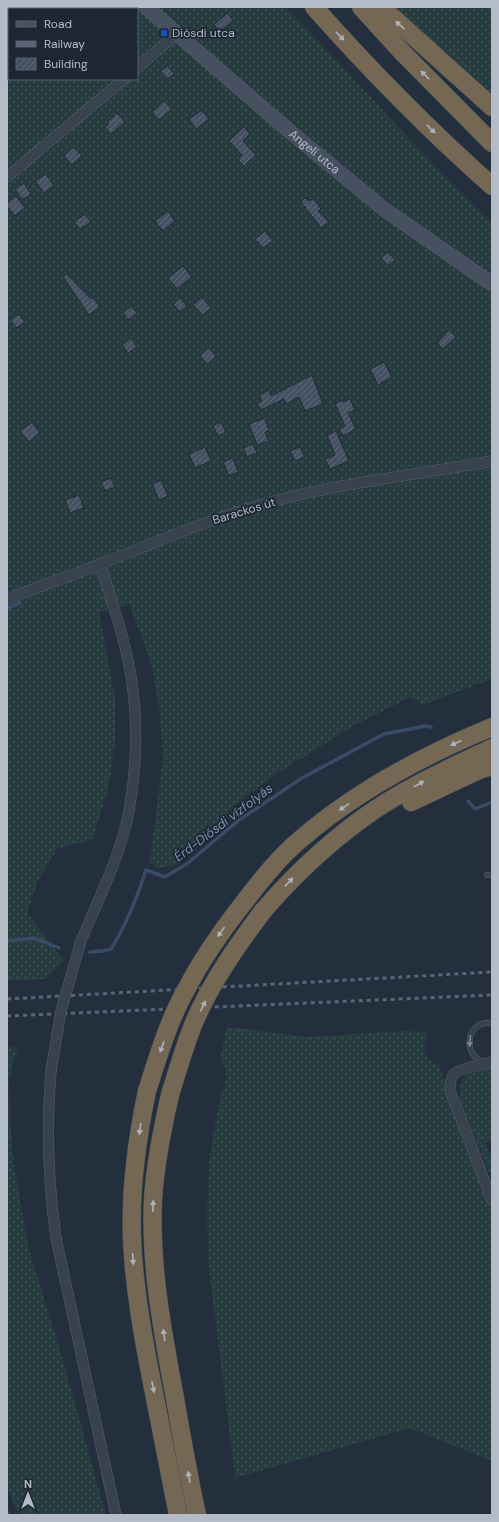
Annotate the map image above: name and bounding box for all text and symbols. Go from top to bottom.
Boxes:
legend [8,8,138,80]
text: Road [44,16,72,32]
one-way arrow [395,21,405,30]
place label: Diósdi utca [172,25,235,41]
marker: Diósdi utca [159,28,169,38]
one-way arrow [335,31,345,41]
text: Railway [44,36,85,52]
text: Building [44,56,88,72]
one-way arrow [420,70,430,80]
one-way arrow [426,124,436,133]
street label: Angeli utca [285,126,343,178]
street label: Barackos út [211,494,278,528]
one-way arrow [451,740,462,746]
water label: Érd-Diósdi vízfolyás [170,779,276,865]
one-way arrow [413,781,425,788]
one-way arrow [338,803,349,811]
one-way arrow [284,877,294,887]
one-way arrow [217,927,225,937]
one-way arrow [199,1000,206,1012]
one-way arrow [467,1035,474,1047]
one-way arrow [158,1042,164,1054]
one-way arrow [137,1123,143,1136]
one-way arrow [150,1200,157,1212]
one-way arrow [130,1253,137,1265]
one-way arrow [161,1329,167,1341]
one-way arrow [150,1381,156,1394]
one-way arrow [186,1471,192,1483]
north arrow [8,1474,48,1514]
text: N [24,1477,32,1491]

